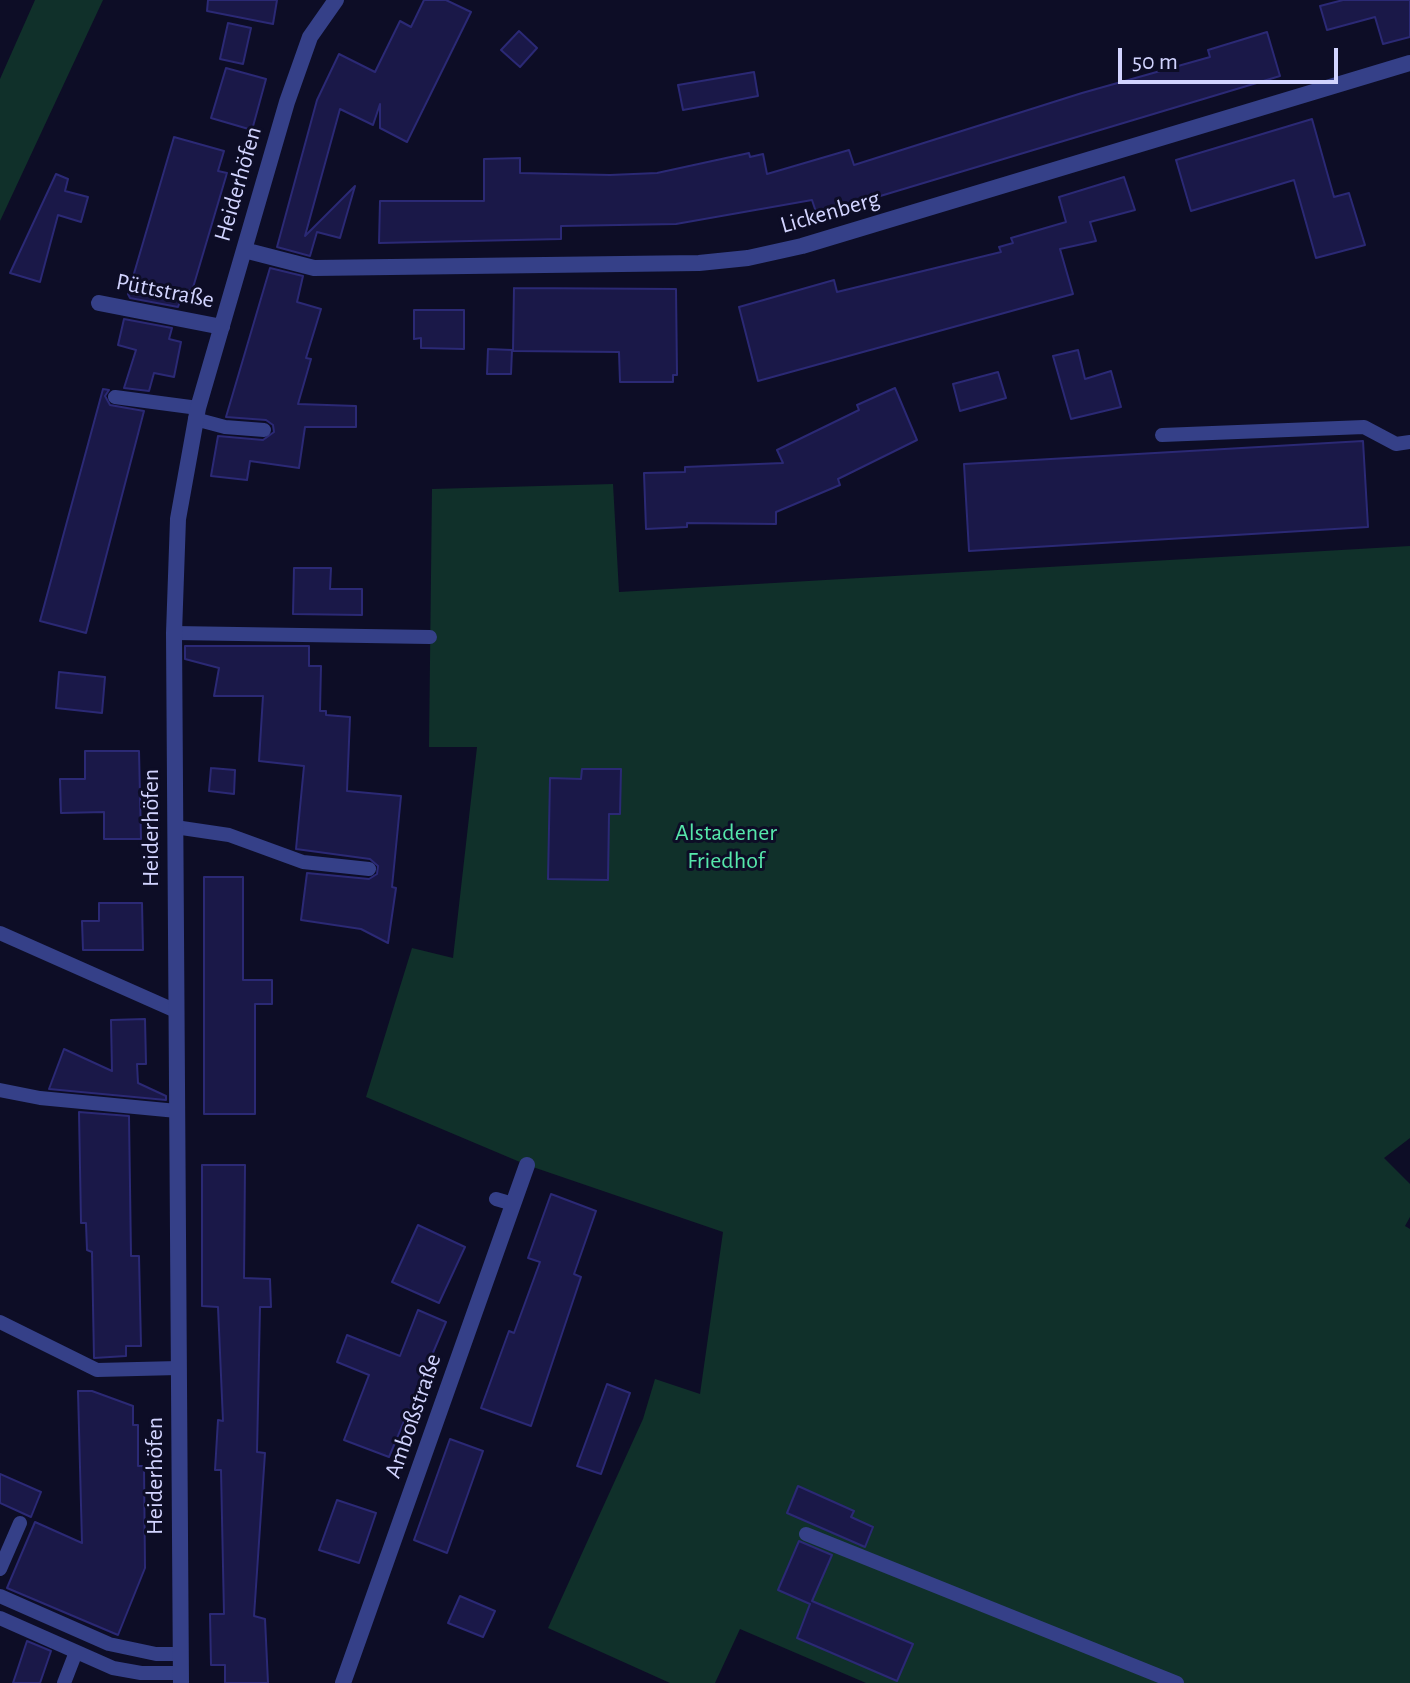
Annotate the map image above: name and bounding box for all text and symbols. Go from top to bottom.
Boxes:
scale bar [1122,32,1342,82]
text: 50 m [1132,50,1178,74]
street label: Heiderhöfen [208,123,268,245]
street label: Lickenberg [777,184,883,240]
street label: Püttstraße [114,267,216,315]
street label: Heiderhöfen [137,769,165,887]
park label: Alstadener Friedhof [675,819,777,875]
street label: Amboßstraße [378,1350,448,1482]
street label: Heiderhöfen [141,1417,169,1535]

